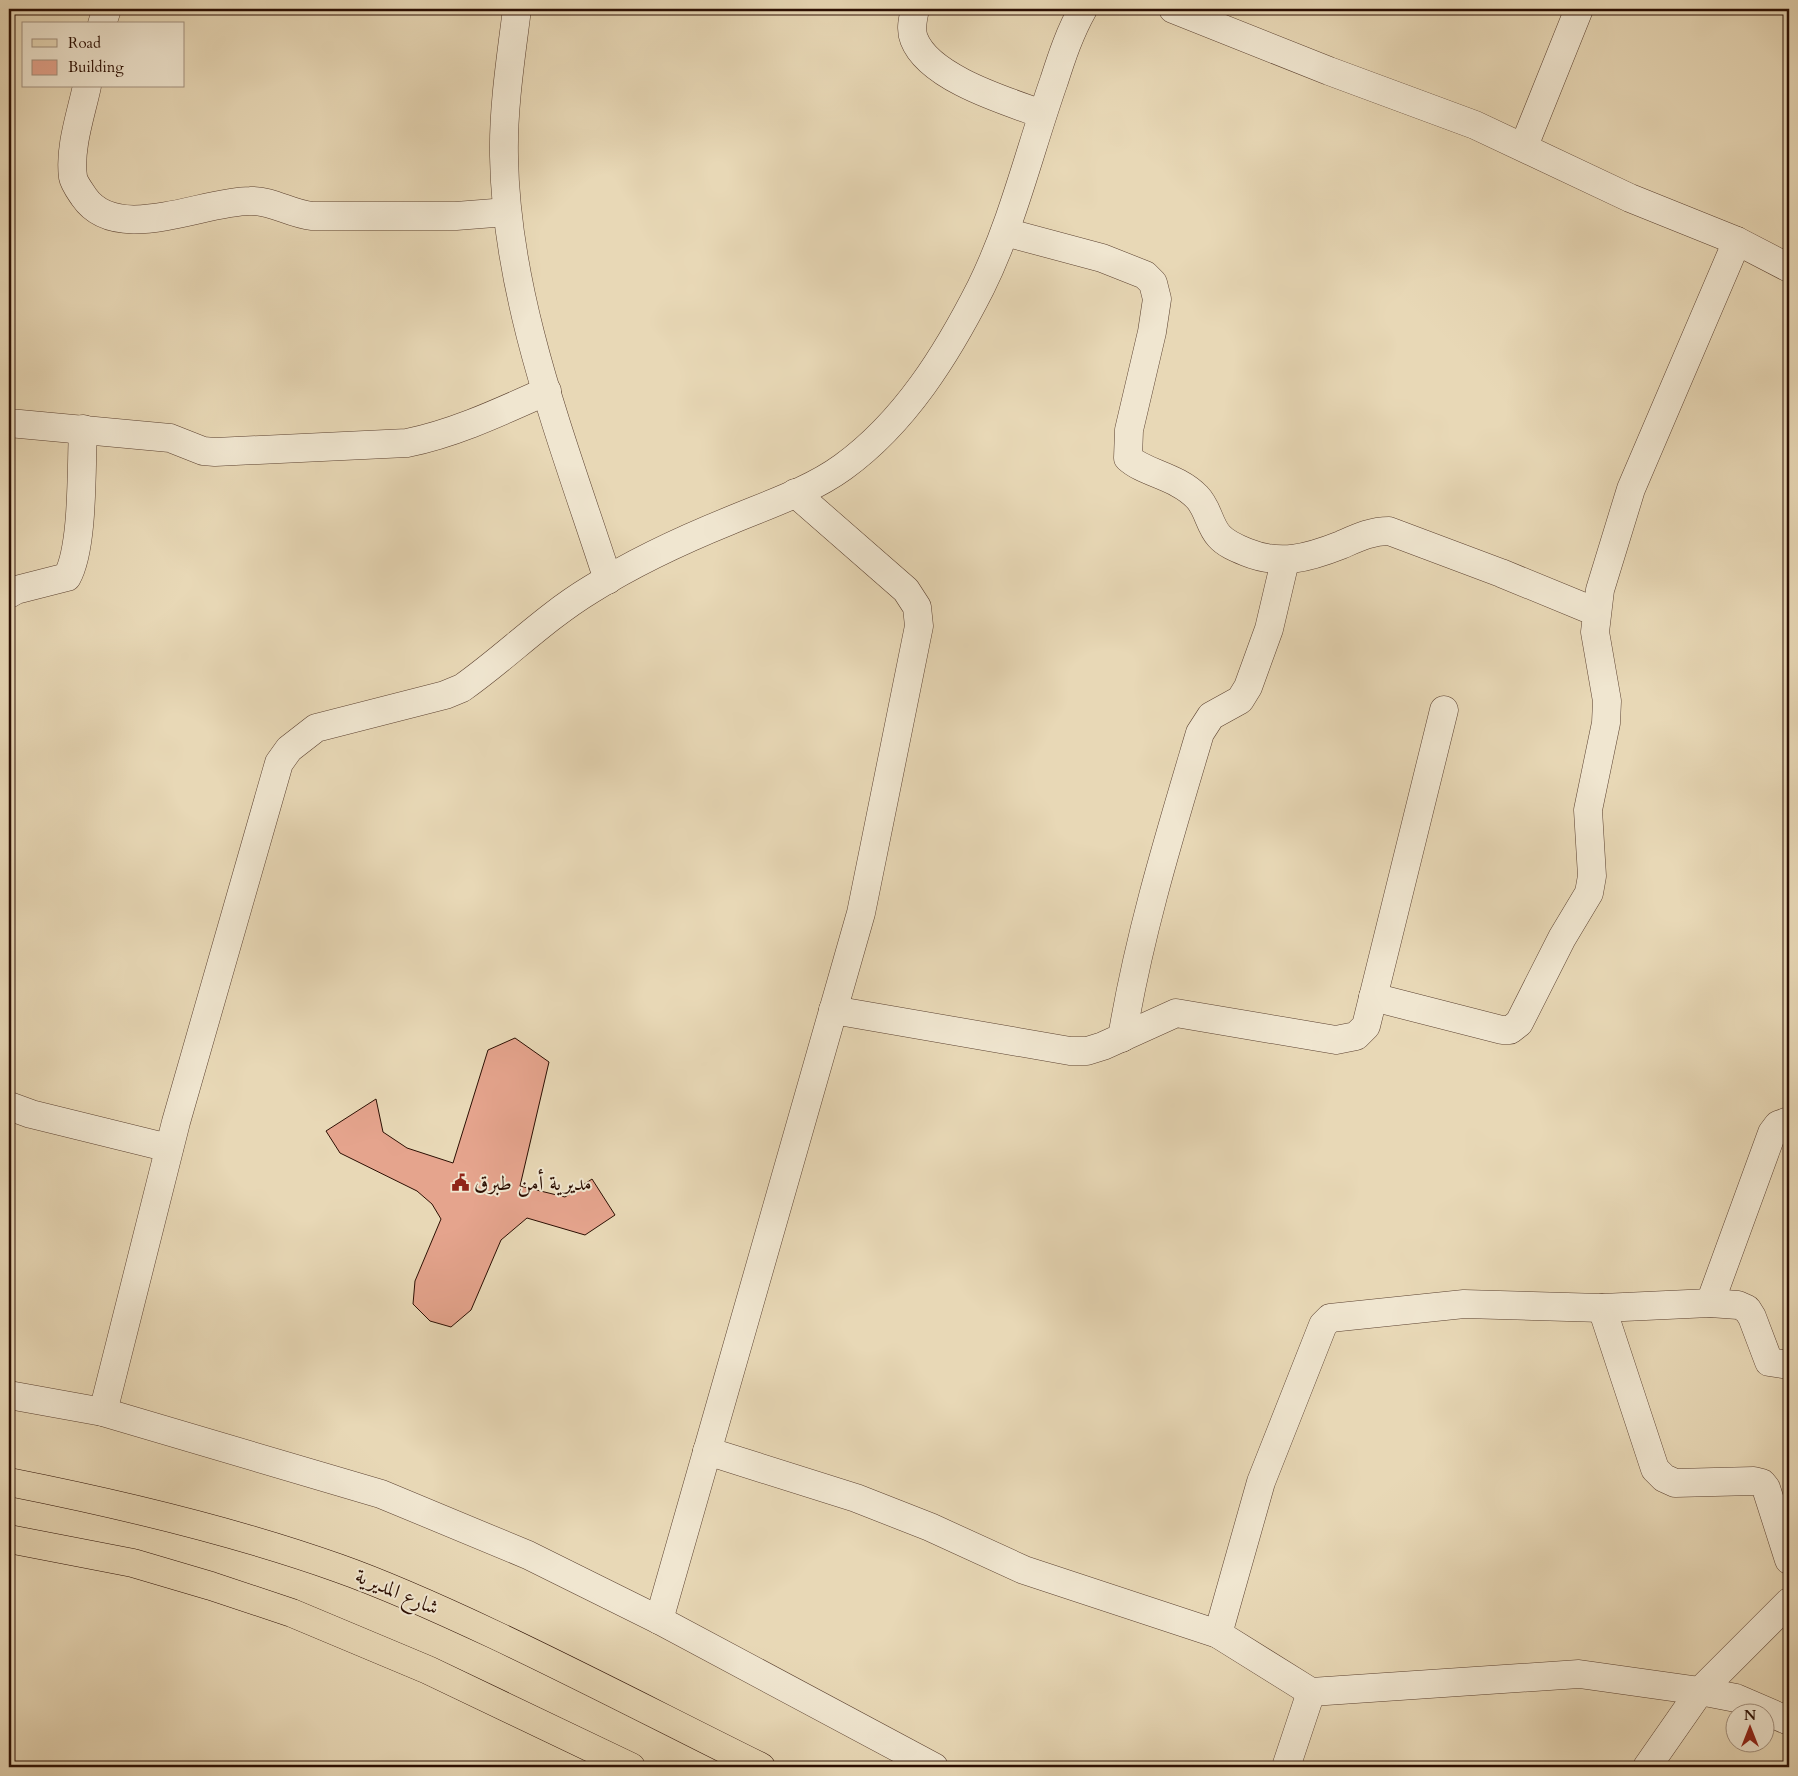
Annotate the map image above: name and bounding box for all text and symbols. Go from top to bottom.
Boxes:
legend [22,22,185,88]
text: Road [68,33,101,53]
text: Building [68,57,124,77]
place label: مديرية أمن طبرق [474,1168,592,1198]
public building icon: مديرية أمن طبرق [450,1173,470,1193]
street label: شارع المديرية [349,1561,443,1625]
north arrow [1726,1704,1776,1754]
text: N [1744,1706,1756,1725]

